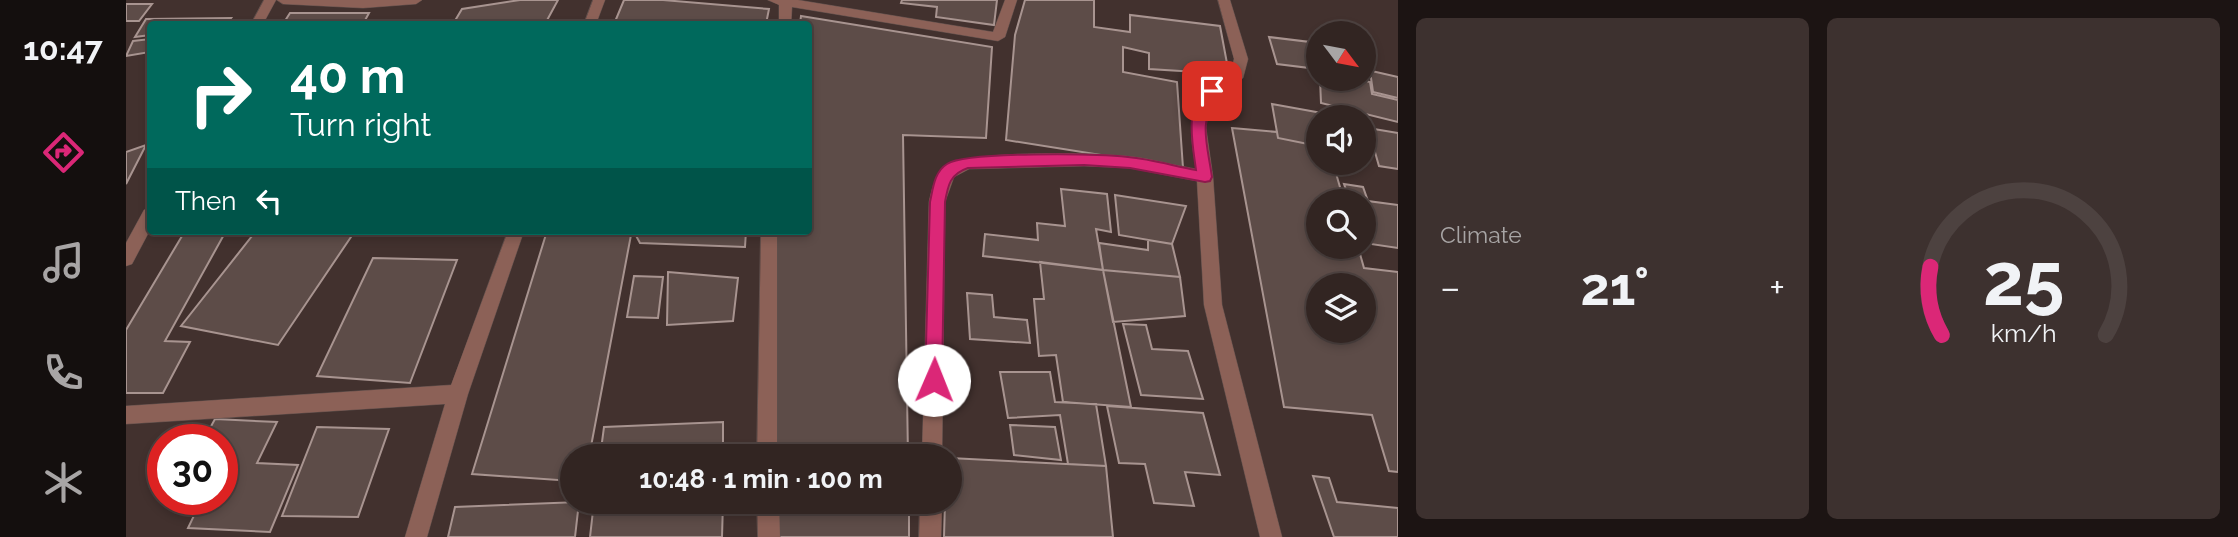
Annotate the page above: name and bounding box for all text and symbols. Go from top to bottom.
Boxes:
north arrow [1306,21,1376,91]
map controls [1306,21,1376,343]
text: 10:47 [23,30,103,67]
text: 40 m [290,47,405,104]
icon: right [175,49,266,140]
pin [1182,61,1242,121]
icon: arrive [1193,72,1231,110]
button: sound [1306,105,1376,175]
text: Turn right [290,106,431,143]
icon: directions [39,128,88,177]
icon: left [250,182,288,220]
text: Then [175,186,236,216]
button: search [1306,189,1376,259]
text: Climate [1440,221,1522,248]
text: 25 [1983,237,2064,322]
icon: music [39,238,88,287]
text: 21° [1581,256,1649,317]
text: − [1440,265,1460,310]
text: + [1769,265,1785,310]
button: layers [1306,273,1376,343]
text: km/h [1991,317,2056,347]
position arrow [897,343,971,417]
icon: phone [39,348,88,397]
speed limit sign: 30 [147,424,238,515]
icon: climate [39,458,88,507]
text: 10:48 · 1 min · 100 m [639,464,883,494]

